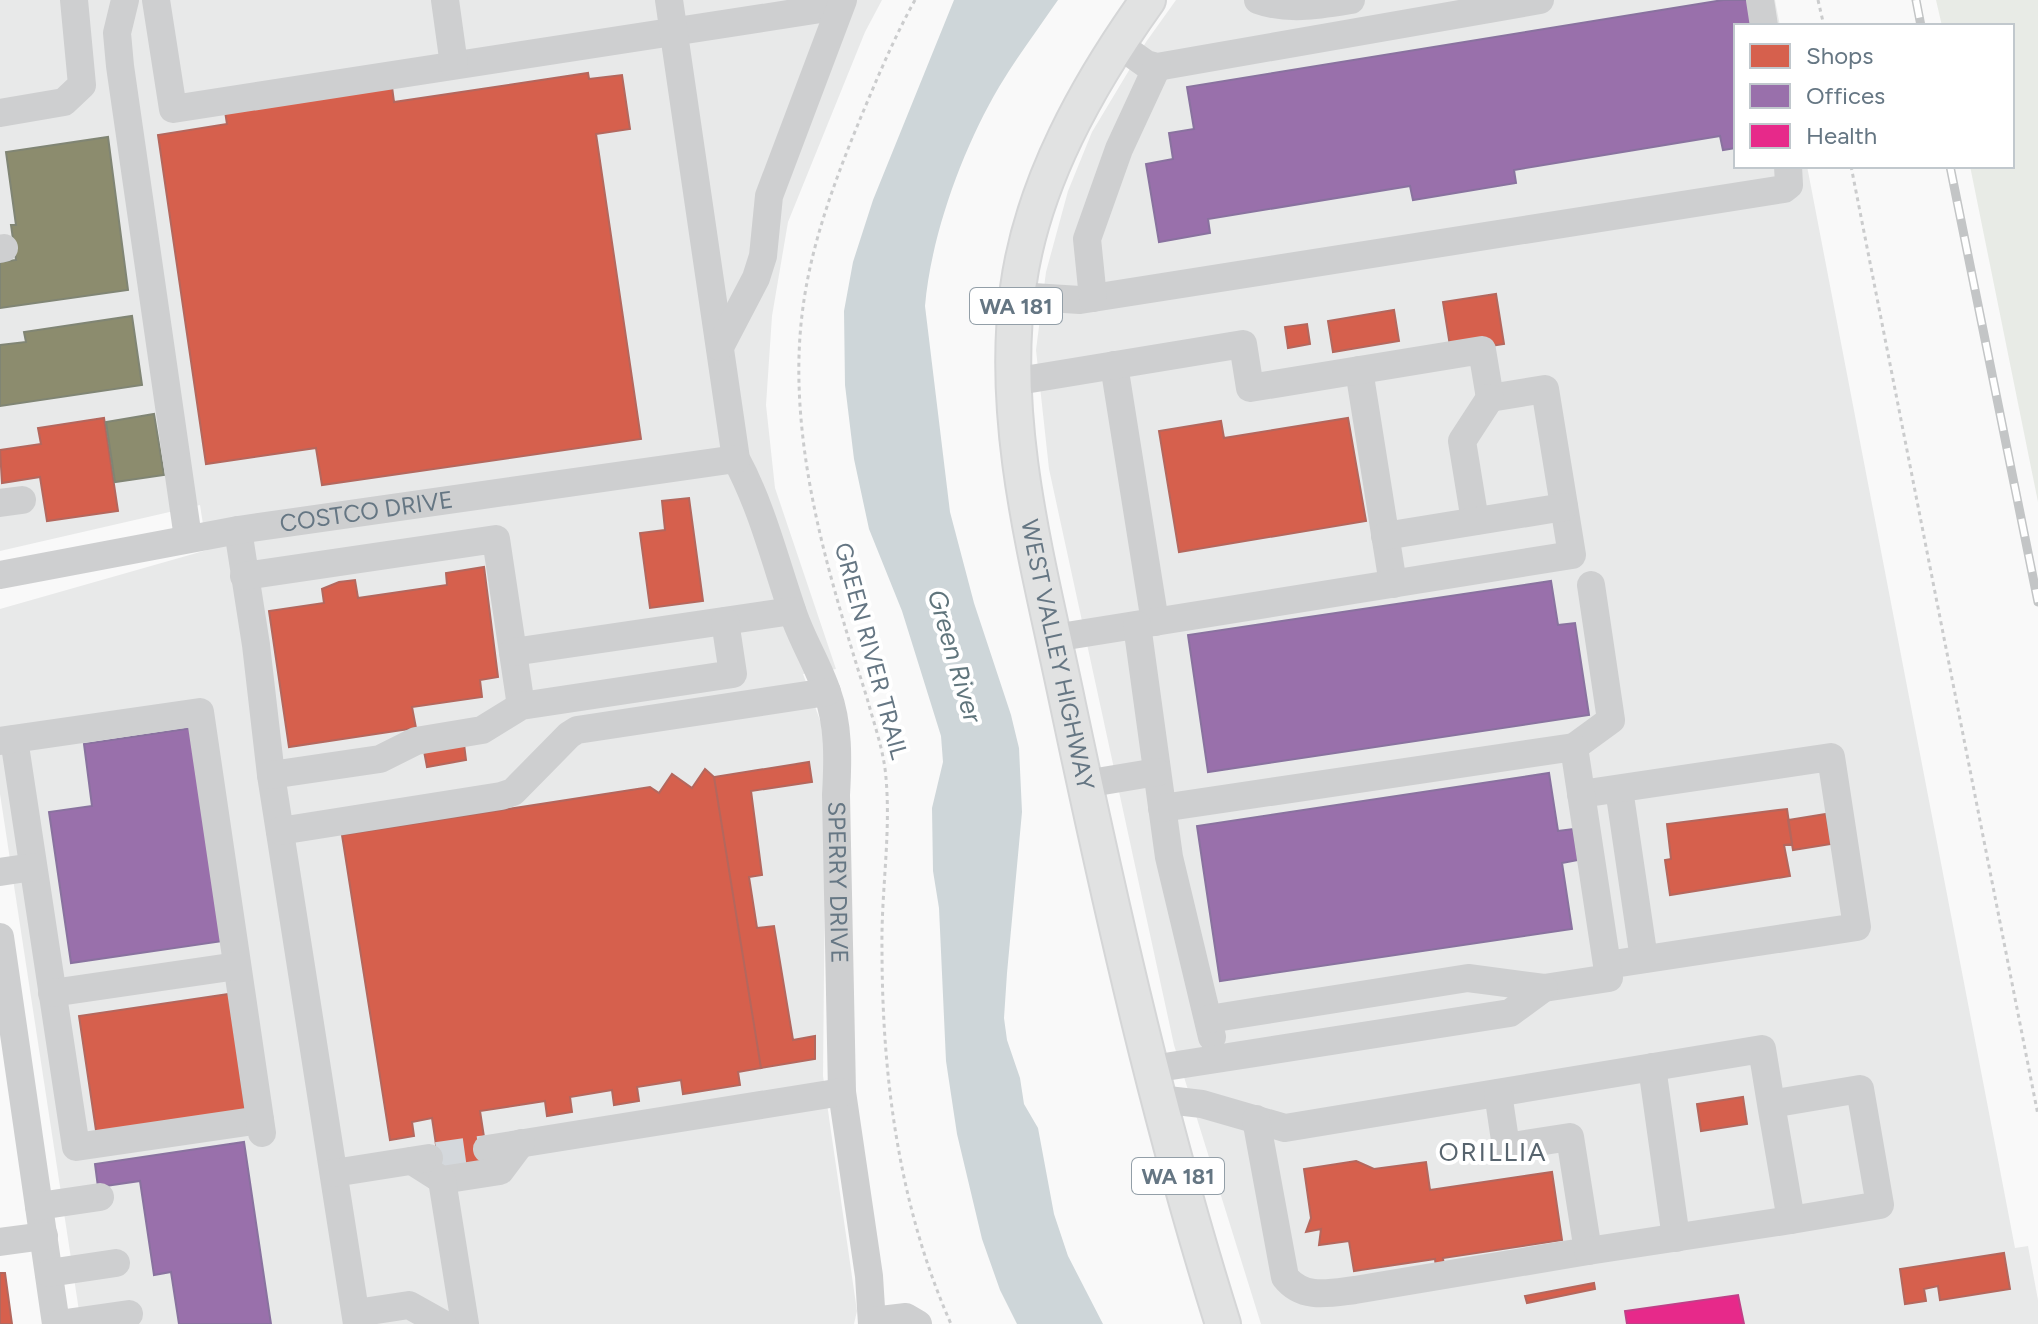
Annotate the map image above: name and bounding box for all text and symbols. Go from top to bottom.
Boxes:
legend [1734,24,2014,168]
text: Shops [1806,41,1873,70]
text: Offices [1806,81,1885,110]
text: Health [1806,121,1877,150]
road number: WA 181 [970,288,1062,324]
street label: COSTCO DRIVE [278,485,455,538]
street label: WEST VALLEY HIGHWAY [1015,517,1101,793]
street label: GREEN RIVER TRAIL [829,539,914,763]
water label: Green River [921,586,990,727]
street label: SPERRY DRIVE [822,801,854,964]
district label: ORILLIA [1438,1136,1548,1168]
road number: WA 181 [1132,1158,1224,1194]

